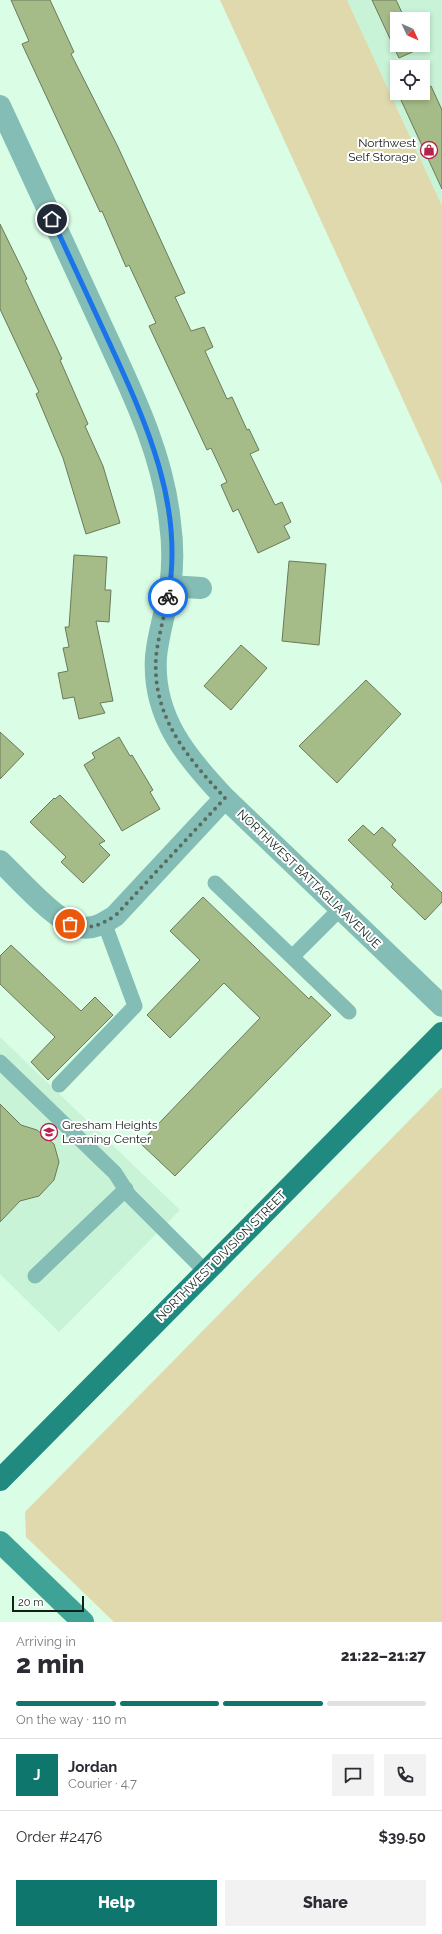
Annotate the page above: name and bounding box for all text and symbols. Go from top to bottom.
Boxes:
north arrow [390,12,430,52]
map controls [390,12,430,100]
button: locate [390,60,430,100]
place label: Northwest Self Storage [348,136,416,164]
shop icon: Northwest Self Storage [419,140,439,160]
pin [35,202,69,236]
icon: home [41,208,63,230]
courier [148,577,188,617]
icon: bike [157,586,179,608]
street label: NORTHWEST BATTAGLIA AVENUE [235,807,383,951]
pin [53,907,87,941]
icon: bag [59,913,81,935]
place label: Gresham Heights Learning Center [62,1118,158,1146]
school or university icon: Gresham Heights Learning Center [39,1122,59,1142]
street label: NORTHWEST DIVISION STREET [153,1188,289,1324]
scale bar [12,1594,84,1613]
text: 20 m [18,1596,43,1609]
text: Arriving in [16,1634,76,1649]
text: 21:22–21:27 [341,1647,426,1665]
text: 2 min [16,1649,84,1679]
text: On the way · 110 m [16,1712,127,1727]
button: chat [332,1754,374,1796]
button: phone [384,1754,426,1796]
text: Jordan [68,1758,117,1776]
text: J [33,1766,41,1784]
text: Courier · 4.7 [68,1776,137,1791]
text: Order #2476 [16,1828,102,1846]
text: $39.50 [378,1828,426,1846]
button: Help [16,1880,217,1926]
button: Share [225,1880,426,1926]

